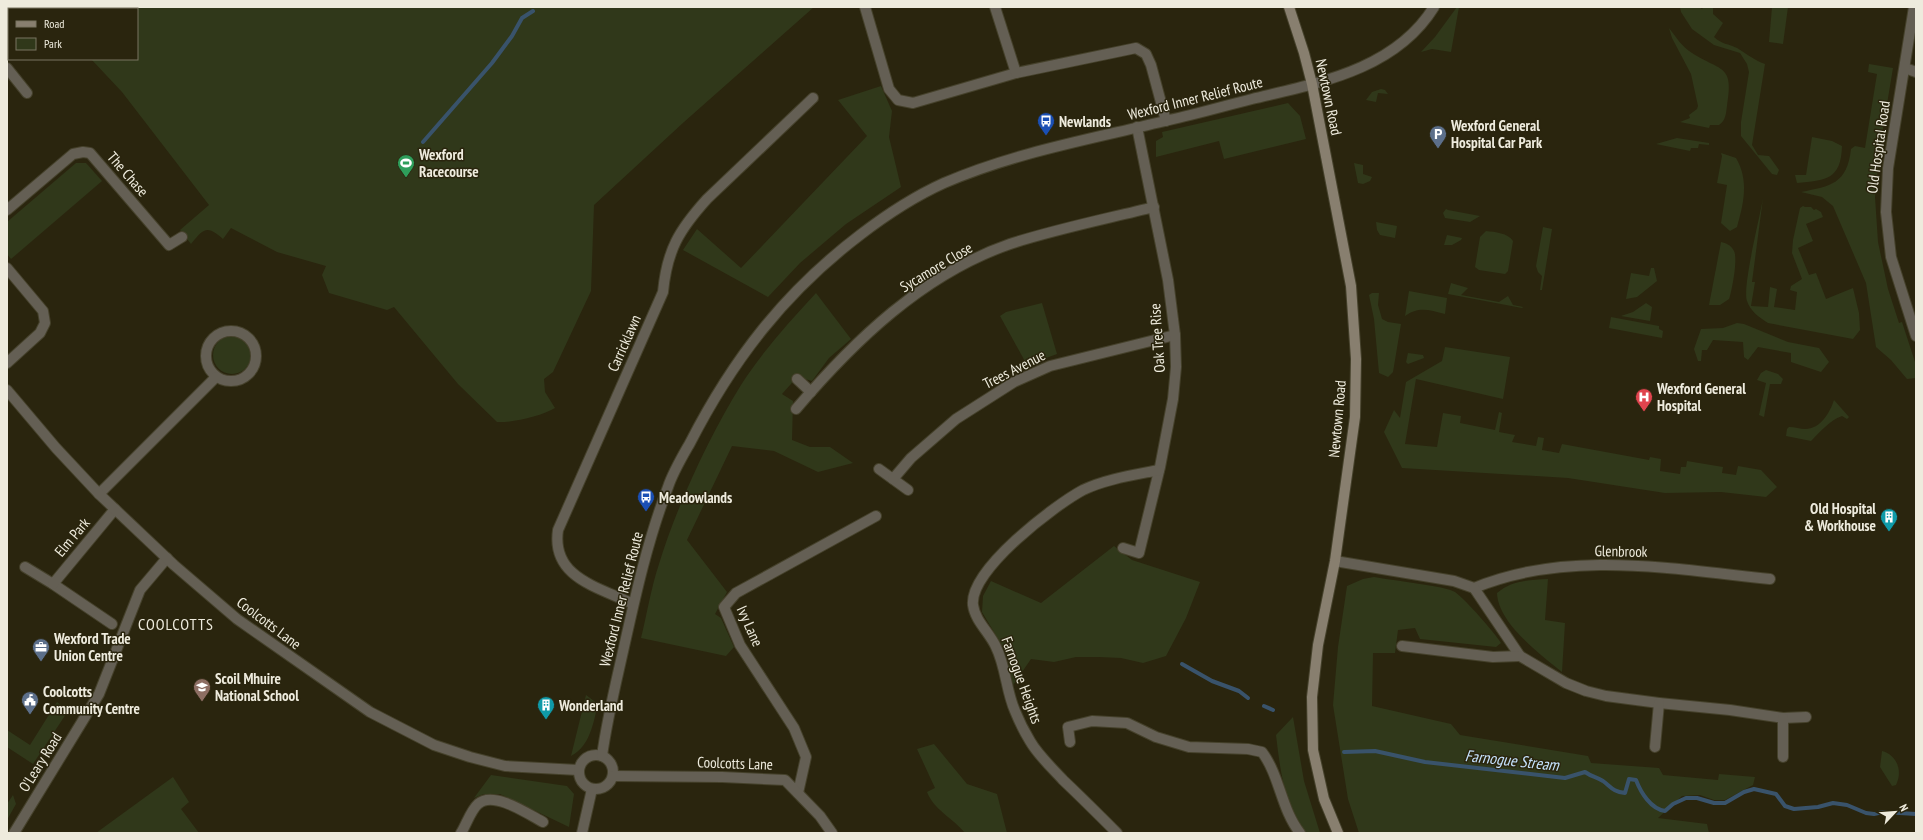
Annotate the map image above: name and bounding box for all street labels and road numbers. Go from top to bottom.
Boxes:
street label: Newtown Road [1312,57,1346,137]
street label: Wexford Inner Relief Route [1126,72,1264,124]
street label: Old Hospital Road [1862,100,1894,194]
street label: The Chase [103,148,153,200]
street label: Sycamore Close [896,238,976,296]
street label: Oak Tree Rise [1145,303,1169,373]
street label: Carricklawn [603,312,645,374]
street label: Trees Avenue [980,345,1048,393]
street label: Newtown Road [1324,380,1350,458]
street label: Elm Park [50,513,94,560]
street label: Wexford Inner Relief Route [595,530,647,668]
street label: Glenbrook [1594,541,1648,561]
street label: Coolcotts Lane [233,593,305,653]
street label: Ivy Lane [733,603,767,649]
street label: Farnogue Heights [997,634,1047,726]
street label: O'Leary Road [14,729,66,795]
street label: Coolcotts Lane [697,752,773,774]

